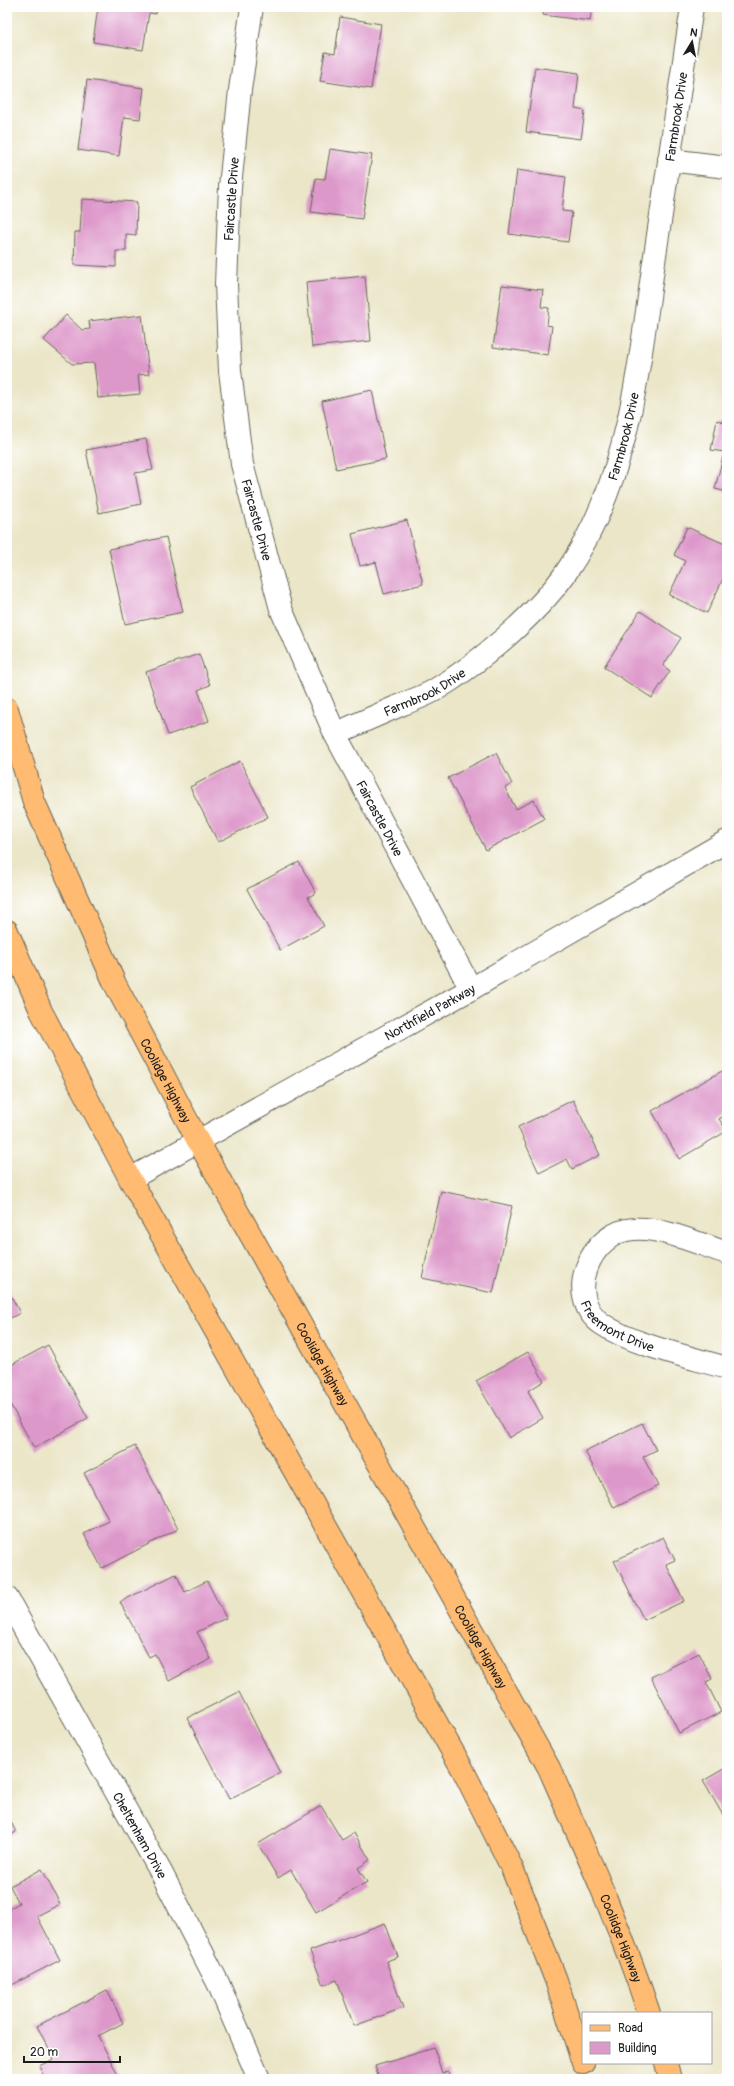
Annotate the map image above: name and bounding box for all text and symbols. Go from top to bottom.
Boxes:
north arrow [672,22,712,62]
text: N [689,26,699,40]
street label: Farmbrook Drive [662,71,692,163]
street label: Faircastle Drive [221,156,243,241]
street label: Farmbrook Drive [605,391,643,483]
street label: Faircastle Drive [237,477,275,563]
street label: Farmbrook Drive [381,665,469,720]
street label: Faircastle Drive [352,778,406,860]
street label: Northfield Parkway [382,981,479,1045]
street label: Coolidge Highway [136,1036,194,1126]
street label: Freemont Drive [576,1298,657,1356]
street label: Coolidge Highway [292,1320,352,1409]
street label: Coolidge Highway [450,1602,510,1692]
street label: Cheltenham Drive [109,1790,170,1882]
street label: Coolidge Highway [596,1892,645,1985]
legend [582,2012,712,2064]
text: Road [618,2021,643,2036]
scale bar [24,2038,120,2064]
text: Building [618,2041,657,2056]
text: 20 m [30,2045,59,2060]

